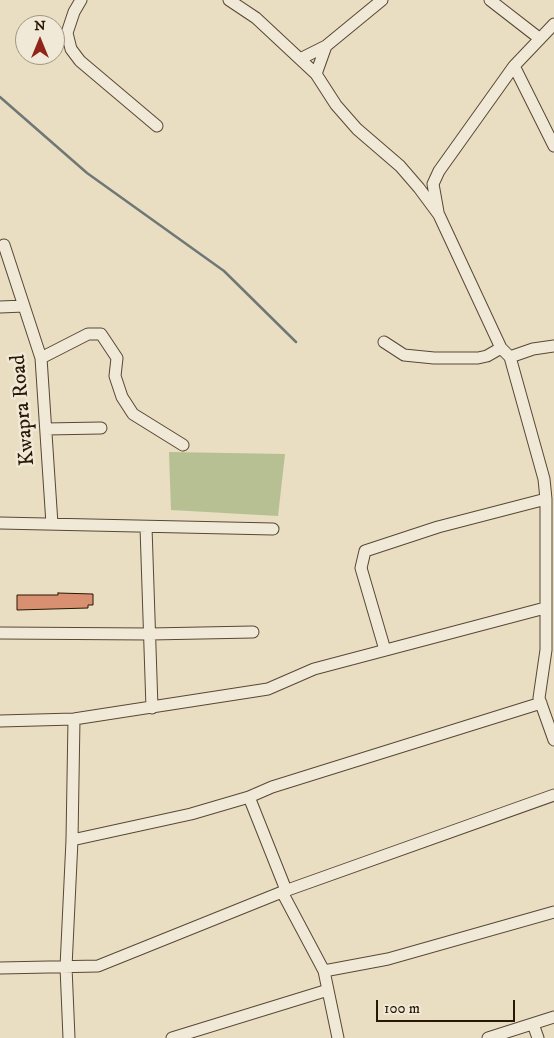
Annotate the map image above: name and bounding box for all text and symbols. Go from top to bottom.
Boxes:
north arrow [15,15,65,65]
text: N [34,17,46,35]
street label: Kwapra Road [7,353,41,467]
scale bar [379,990,518,1022]
text: 100 m [384,999,420,1018]

